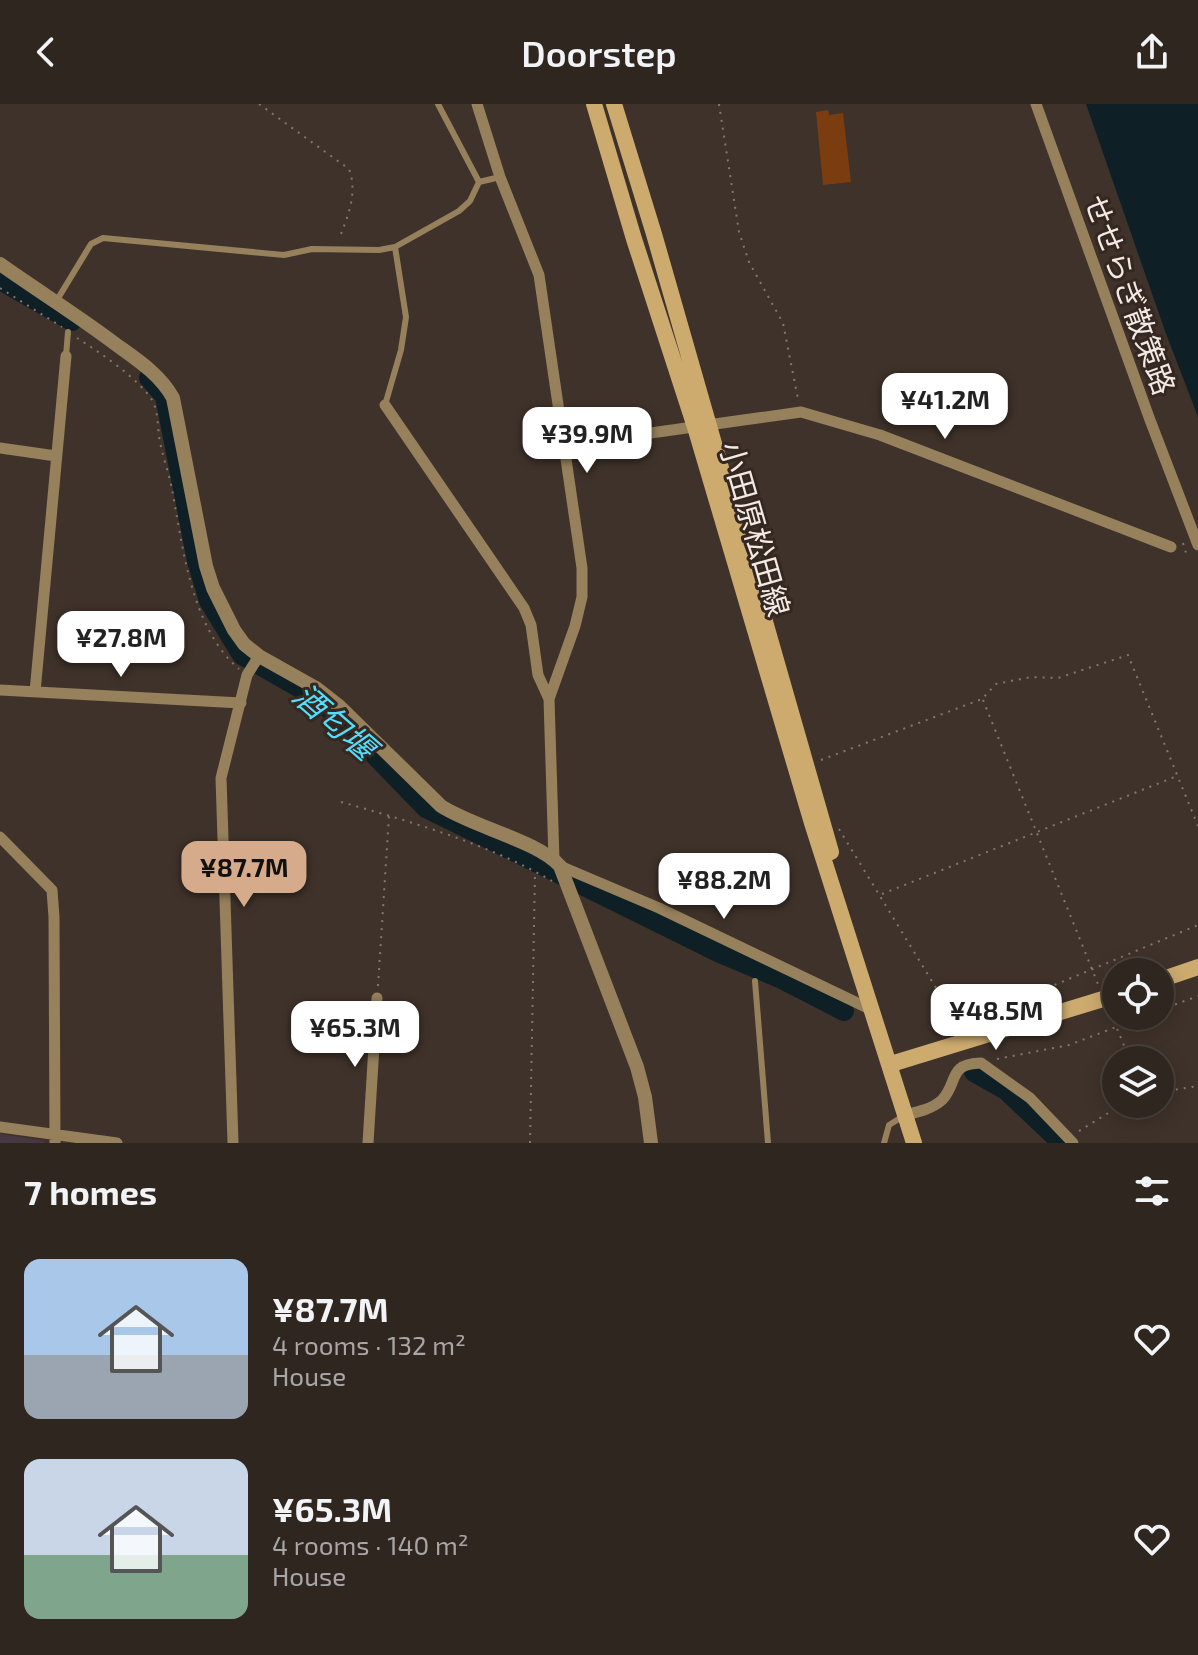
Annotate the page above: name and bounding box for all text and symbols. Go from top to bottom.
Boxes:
icon: back [24,30,68,74]
icon: share [1130,30,1174,74]
text: Doorstep [521,31,677,74]
street label: せせらぎ散策路 [1078,189,1184,399]
pin: ¥41.2M [880,373,1010,441]
text: ¥41.2M [900,383,990,414]
pin: ¥39.9M [522,407,652,475]
text: ¥39.9M [541,417,633,448]
street label: 小田原松田線 [714,437,798,620]
pin: ¥27.8M [56,611,186,679]
text: ¥27.8M [75,621,167,652]
water label: 酒匂堰 [287,675,388,770]
pin: ¥87.7M [179,841,309,909]
text: ¥87.7M [199,851,289,882]
pin: ¥88.2M [659,853,789,921]
text: ¥88.2M [677,863,771,894]
map controls [1102,958,1174,1118]
button: locate [1102,958,1174,1030]
pin: ¥48.5M [931,984,1061,1052]
text: ¥48.5M [949,994,1043,1025]
pin: ¥65.3M [290,1001,420,1069]
text: ¥65.3M [309,1011,401,1042]
button: layers [1102,1046,1174,1118]
icon: filters [1130,1169,1174,1213]
text: 7 homes [24,1171,157,1212]
text: ¥87.7M [272,1288,389,1329]
icon: home [88,1291,184,1387]
icon: heart [1130,1317,1174,1361]
text: 4 rooms · 132 m² [272,1329,466,1360]
text: House [272,1360,346,1391]
text: ¥65.3M [272,1488,392,1529]
icon: home [88,1491,184,1587]
icon: heart [1130,1517,1174,1561]
text: 4 rooms · 140 m² [272,1529,468,1560]
text: House [272,1560,346,1591]

